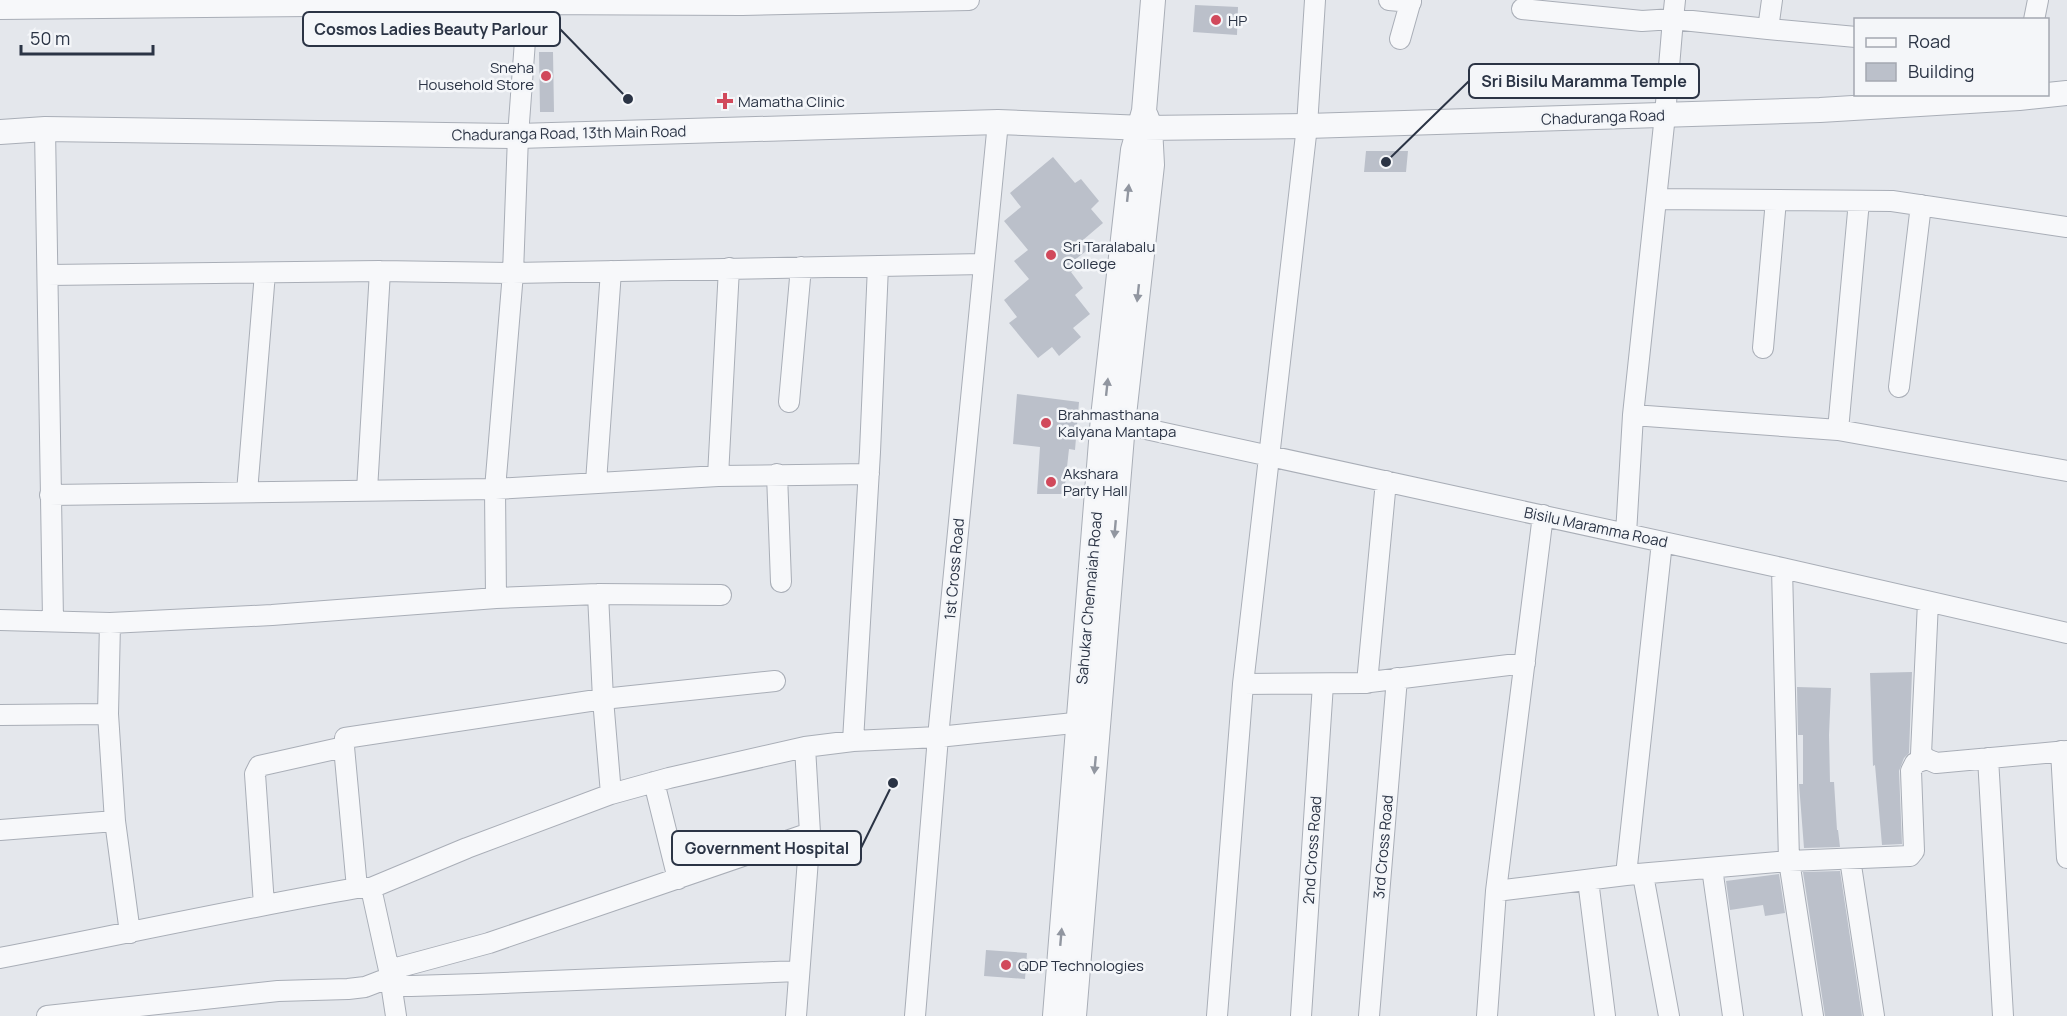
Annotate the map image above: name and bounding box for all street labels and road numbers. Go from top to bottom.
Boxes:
street label: Chaduranga Road [1541,104,1665,130]
street label: Chaduranga Road, 13th Main Road [451,120,687,146]
street label: Bisilu Maramma Road [1522,502,1670,552]
street label: Sahukar Chennaiah Road [1071,511,1107,685]
street label: 1st Cross Road [939,517,969,621]
street label: 3rd Cross Road [1368,794,1398,900]
street label: 2nd Cross Road [1298,795,1326,905]

